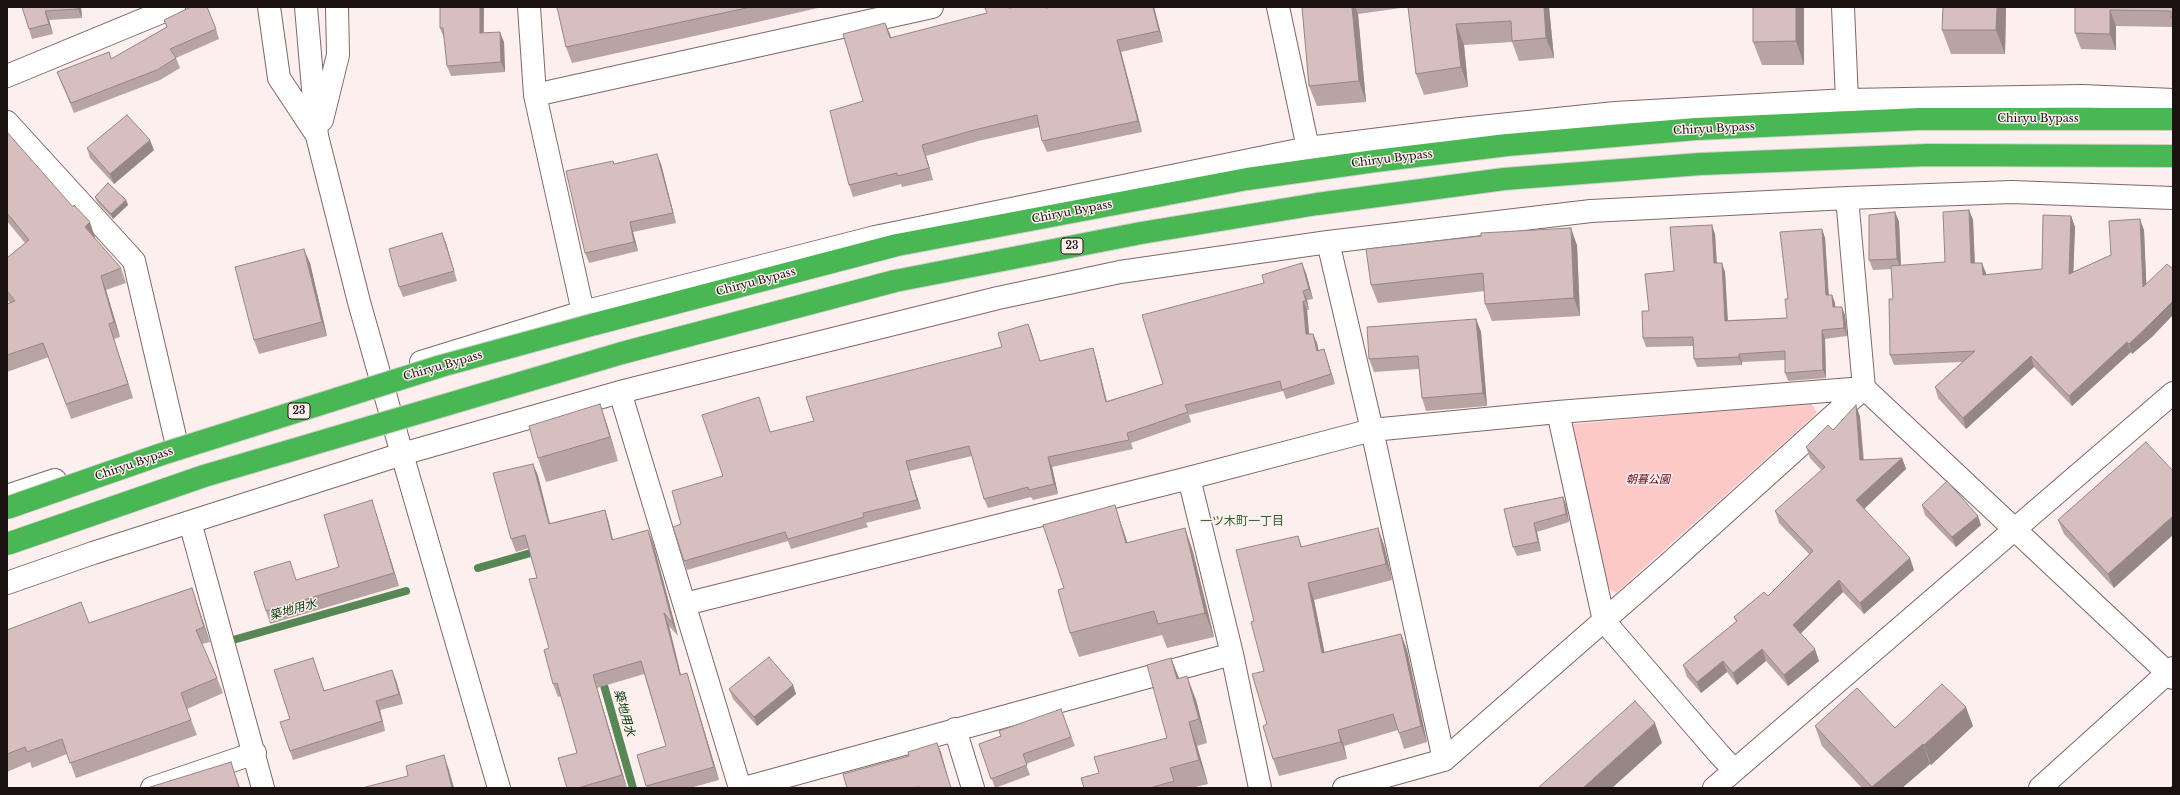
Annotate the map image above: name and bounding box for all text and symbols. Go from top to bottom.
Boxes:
street label: Chiryu Bypass [1997,112,2079,126]
street label: Chiryu Bypass [1673,120,1755,138]
street label: Chiryu Bypass [1351,147,1433,171]
street label: Chiryu Bypass [1031,198,1113,226]
road number: 23 [1061,238,1083,254]
street label: Chiryu Bypass [715,265,797,299]
street label: Chiryu Bypass [402,348,484,384]
road number: 23 [288,403,310,419]
street label: Chiryu Bypass [93,444,175,484]
park label: 朝暮公園 [1626,473,1670,487]
district label: 一ツ木町一丁目 [1200,515,1284,529]
water label: 築地用水 [268,596,318,624]
water label: 築地用水 [610,688,638,738]

